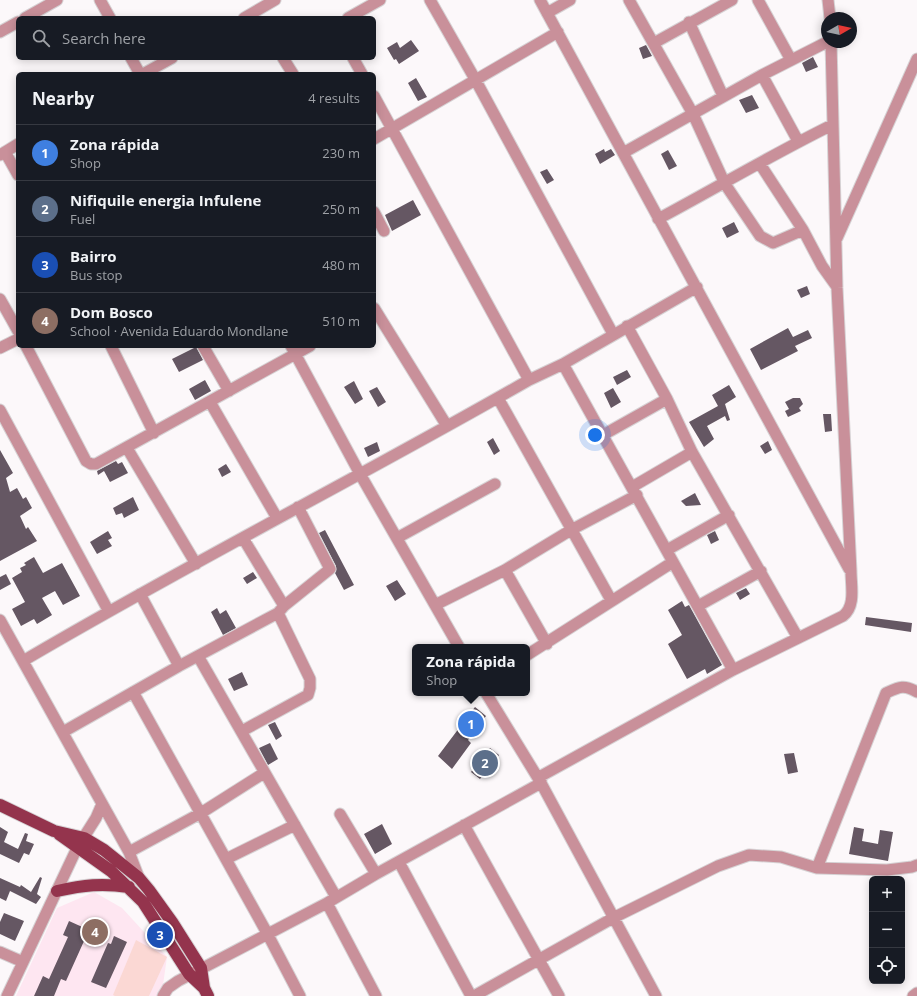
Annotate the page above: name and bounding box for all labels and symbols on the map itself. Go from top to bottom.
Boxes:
north arrow [821,12,857,48]
your location [585,425,605,445]
pin: 1 [458,709,484,739]
pin: 2 [472,748,498,778]
pin: 4 [82,917,108,947]
pin: 3 [147,920,173,950]

